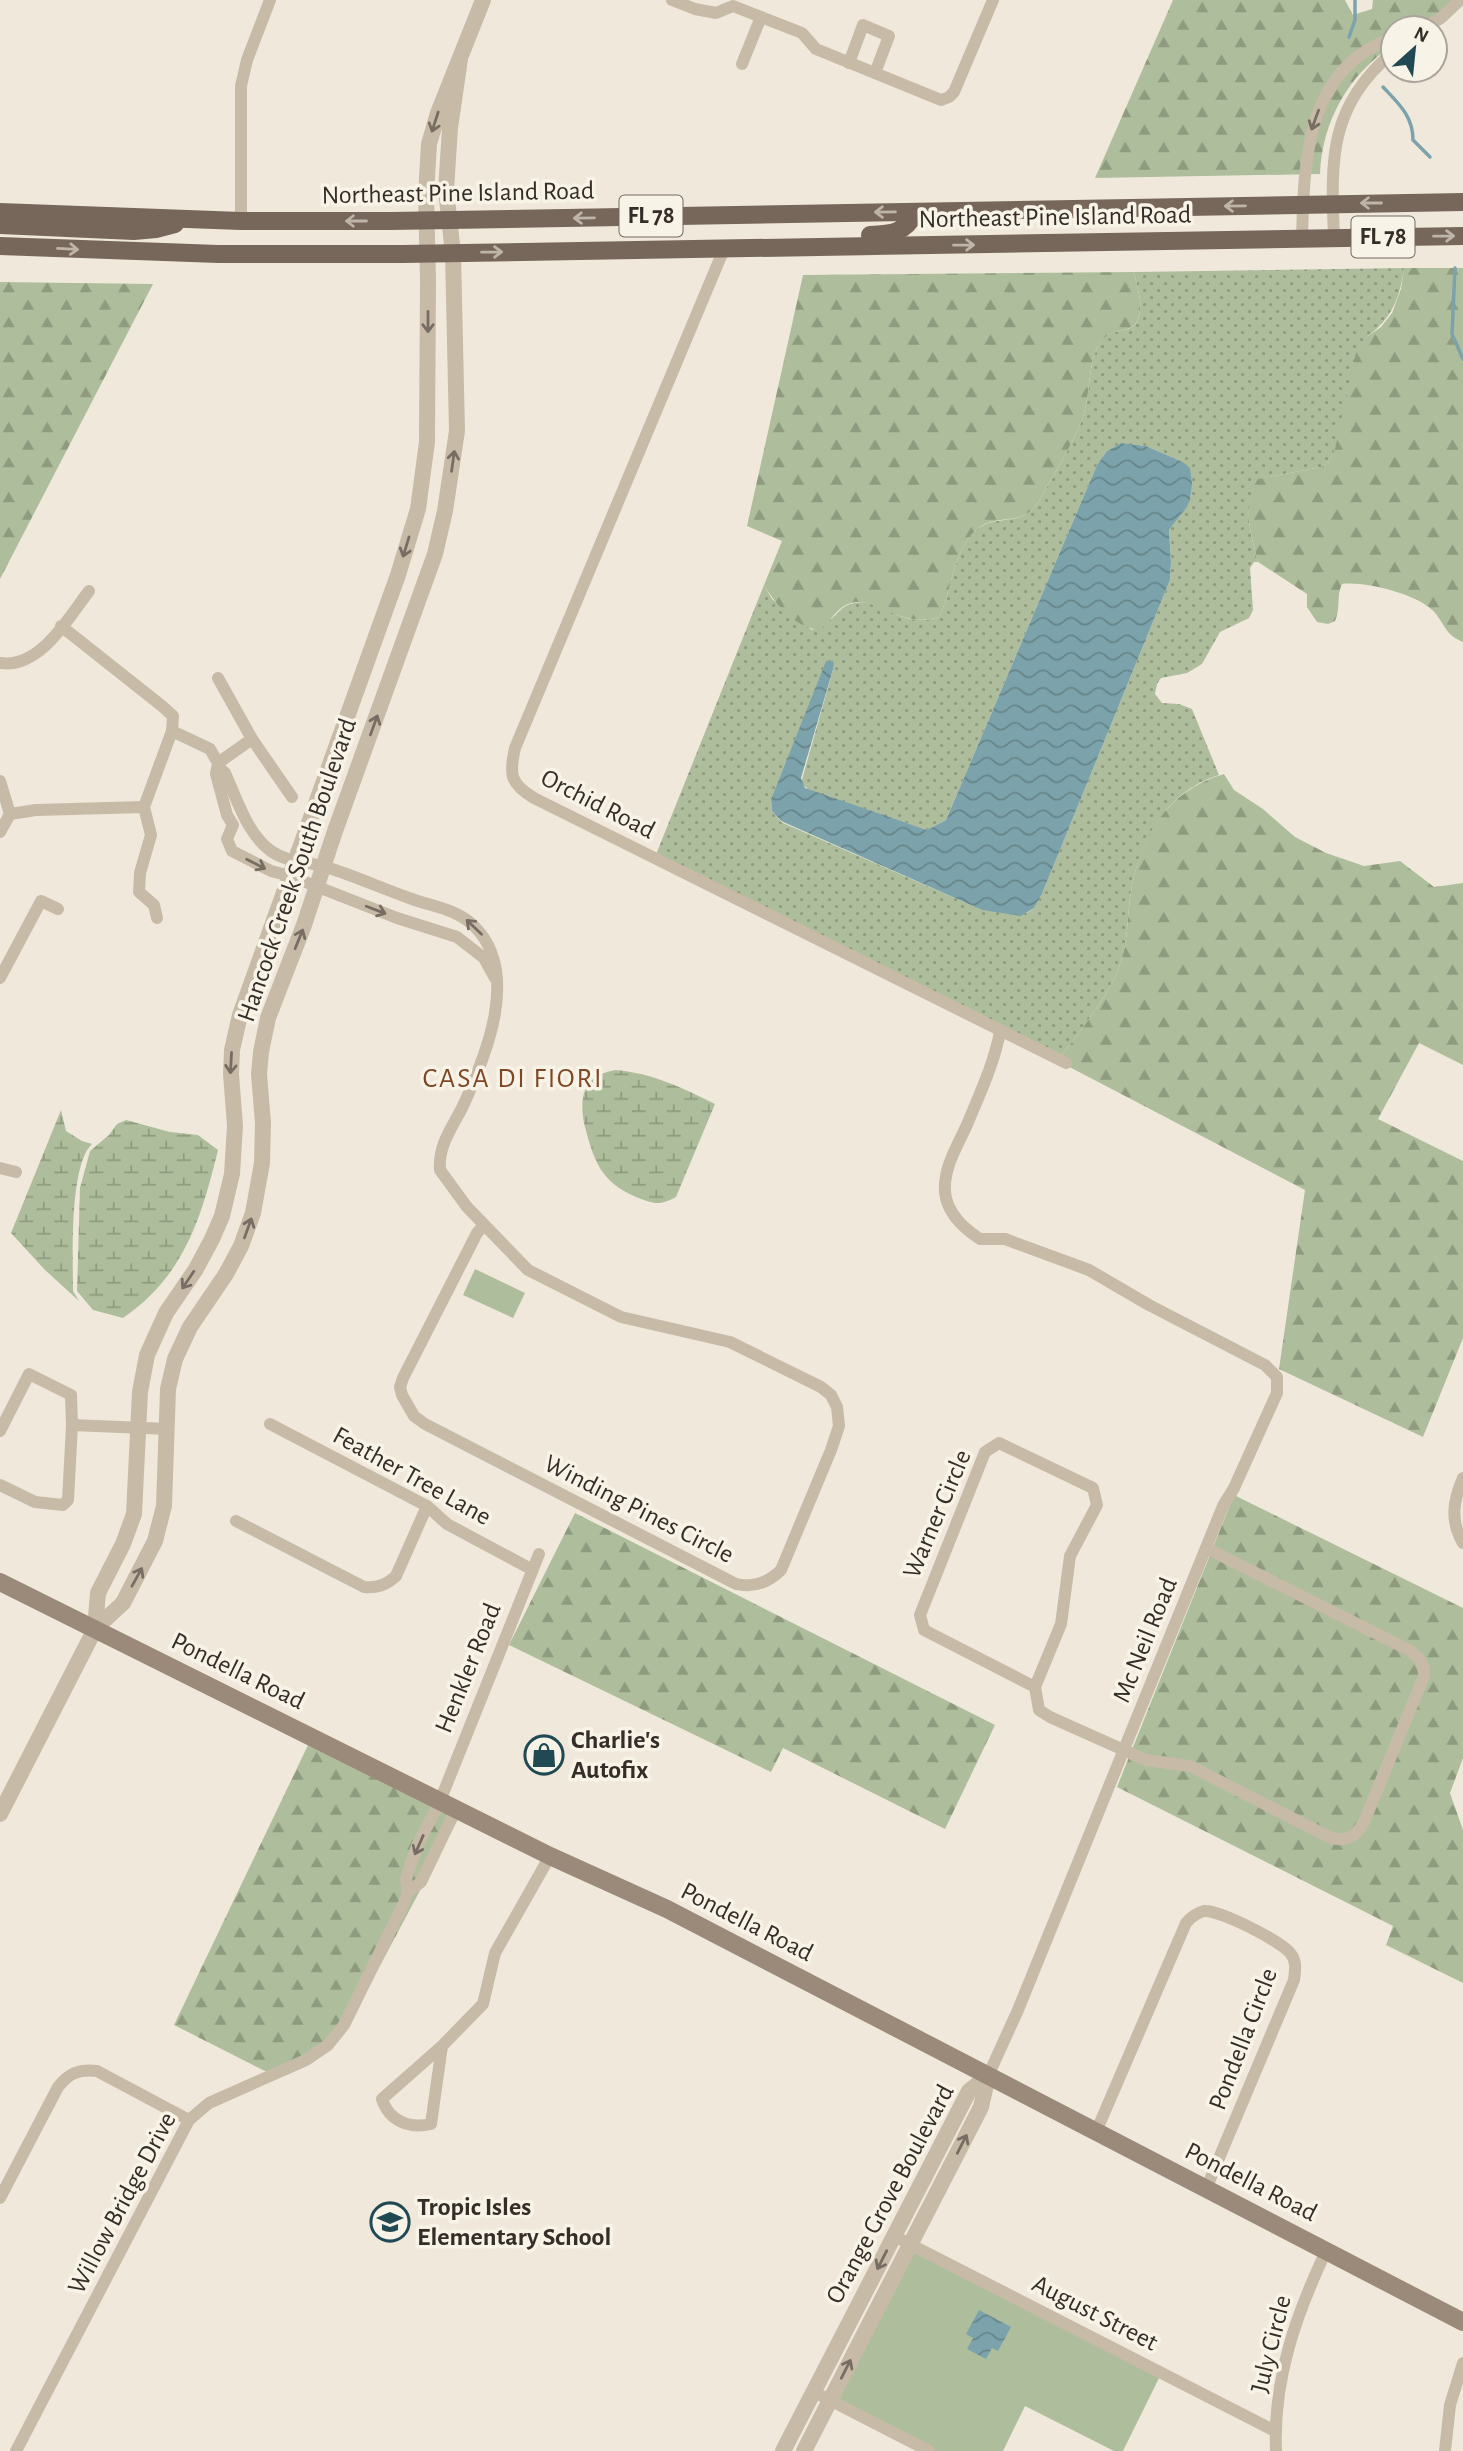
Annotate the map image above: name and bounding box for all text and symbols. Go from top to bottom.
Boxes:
north arrow [1379,14,1449,84]
text: N [1411,24,1431,47]
one-way arrow [1307,108,1320,130]
one-way arrow [428,111,441,133]
street label: Northeast Pine Island Road [321,178,595,208]
road number: FL 78 [620,196,682,236]
one-way arrow [1359,196,1382,210]
one-way arrow [1223,199,1246,213]
street label: Northeast Pine Island Road [918,202,1192,232]
one-way arrow [873,206,896,219]
one-way arrow [572,211,595,224]
one-way arrow [345,214,368,228]
road number: FL 78 [1352,216,1414,258]
one-way arrow [1432,229,1455,243]
one-way arrow [952,238,975,251]
one-way arrow [56,242,79,255]
one-way arrow [480,245,503,259]
one-way arrow [421,310,434,333]
one-way arrow [447,450,460,472]
one-way arrow [399,535,412,557]
one-way arrow [369,714,381,736]
street label: Hancock Creek South Boulevard [233,715,361,1025]
street label: Orchid Road [537,764,659,844]
one-way arrow [245,857,266,871]
one-way arrow [365,904,386,917]
one-way arrow [466,919,483,936]
one-way arrow [293,929,306,951]
one-way arrow [225,1051,238,1074]
district label: CASA DI FIORI [423,1065,603,1093]
one-way arrow [243,1217,255,1239]
one-way arrow [181,1270,195,1289]
street label: Feather Tree Lane [329,1422,495,1530]
street label: Warner Circle [898,1446,976,1582]
street label: Winding Pines Circle [540,1450,738,1568]
one-way arrow [130,1567,144,1587]
street label: Mc Neil Road [1108,1574,1182,1706]
street label: Henkler Road [430,1599,506,1737]
street label: Pondella Road [167,1628,309,1714]
place label: Charlie's Autofix [571,1727,660,1783]
shop icon: Charlie's Autofix [523,1734,565,1776]
one-way arrow [412,1834,425,1856]
street label: Pondella Road [677,1878,817,1966]
street label: Pondella Circle [1204,1965,1282,2113]
street label: Orange Grove Boulevard [821,2080,959,2308]
street label: Willow Bridge Drive [63,2108,181,2298]
one-way arrow [955,2135,969,2155]
street label: Pondella Road [1181,2138,1321,2226]
place label: Tropic Isles Elementary School [417,2194,611,2250]
school or university icon: Tropic Isles Elementary School [369,2201,411,2243]
one-way arrow [874,2250,888,2270]
street label: August Street [1028,2270,1162,2356]
street label: July Circle [1246,2293,1296,2395]
one-way arrow [840,2359,854,2379]

